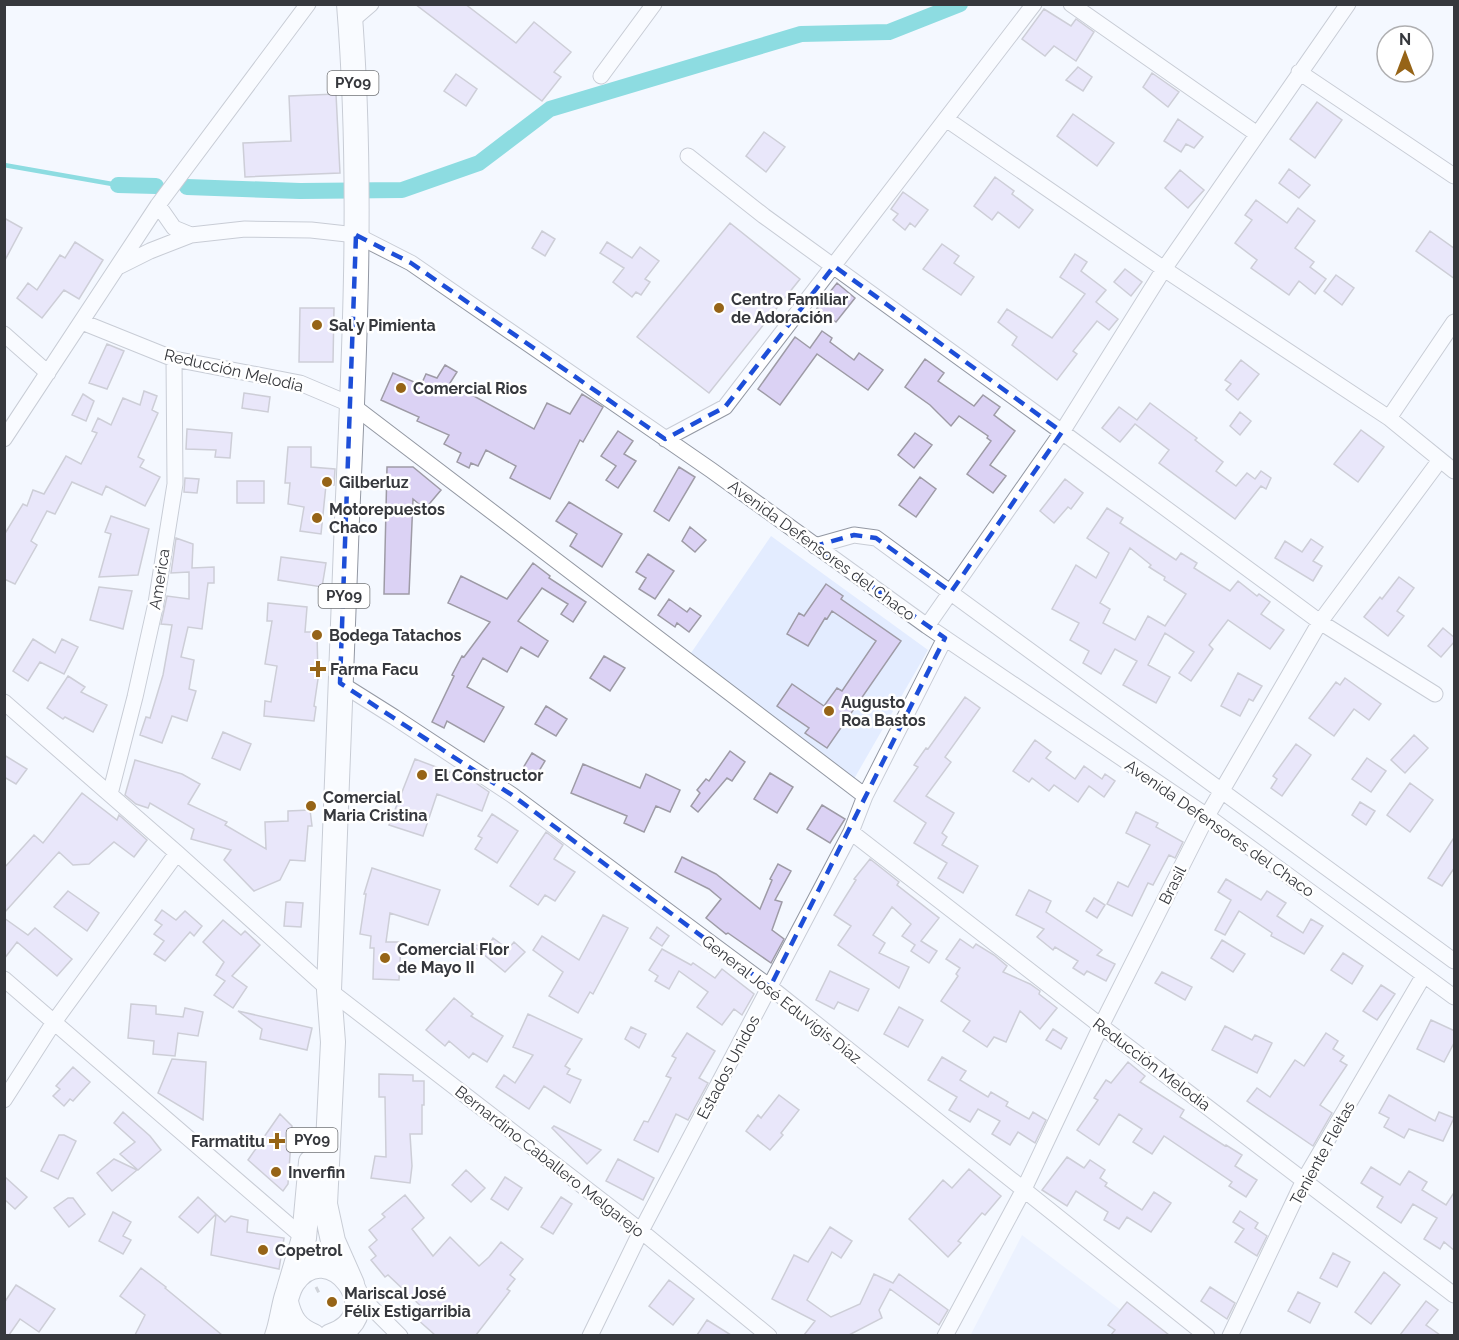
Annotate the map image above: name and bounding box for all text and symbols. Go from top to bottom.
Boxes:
north arrow [1375,24,1435,84]
text: N [1399,30,1411,49]
road number: PY09 [328,71,378,95]
place label: Centro Familiar de Adoración [731,290,848,327]
marker: Centro Familiar de Adoración [712,301,726,315]
place label: Sal y Pimienta [329,316,436,335]
marker: Sal y Pimienta [310,318,324,332]
street label: Reducción Melodia [162,345,305,396]
place label: Comercial Rios [413,379,527,398]
marker: Comercial Rios [394,381,408,395]
place label: Gilberluz [339,473,409,492]
marker: Gilberluz [320,475,334,489]
street label: Avenida Defensores del Chaco [725,476,919,625]
place label: Motorepuestos Chaco [329,500,445,537]
marker: Motorepuestos Chaco [310,511,324,525]
street label: America [145,547,174,611]
road number: PY09 [318,584,370,608]
place label: Bodega Tatachos [329,626,462,645]
marker: Bodega Tatachos [310,628,324,642]
place label: Farma Facu [330,660,418,679]
marker: Farma Facu [311,662,325,676]
place label: Augusto Roa Bastos [841,693,926,730]
marker: Augusto Roa Bastos [822,704,836,718]
street label: Avenida Defensores del Chaco [1122,756,1318,901]
place label: El Constructor [434,766,543,785]
marker: El Constructor [415,768,429,782]
place label: Comercial Maria Cristina [323,788,427,825]
marker: Comercial Maria Cristina [304,799,318,813]
street label: Brasil [1155,862,1190,908]
street label: General José Eduvigis Díaz [698,931,865,1068]
place label: Comercial Flor de Mayo II [397,940,509,977]
marker: Comercial Flor de Mayo II [378,951,392,965]
street label: Estados Unidos [693,1012,764,1122]
street label: Reducción Melodia [1089,1014,1214,1115]
street label: Bernardino Caballero Melgarejo [451,1082,648,1241]
street label: Teniente Fleitas [1286,1098,1359,1209]
road number: PY09 [286,1128,338,1152]
place label: Farmatitu [191,1132,265,1151]
marker: Farmatitu [270,1134,284,1148]
place label: Inverfin [288,1163,345,1182]
marker: Inverfin [269,1165,283,1179]
place label: Copetrol [275,1241,343,1260]
marker: Copetrol [256,1243,270,1257]
place label: Mariscal José Félix Estigarribia [344,1284,471,1321]
marker: Mariscal José Félix Estigarribia [325,1295,339,1309]

